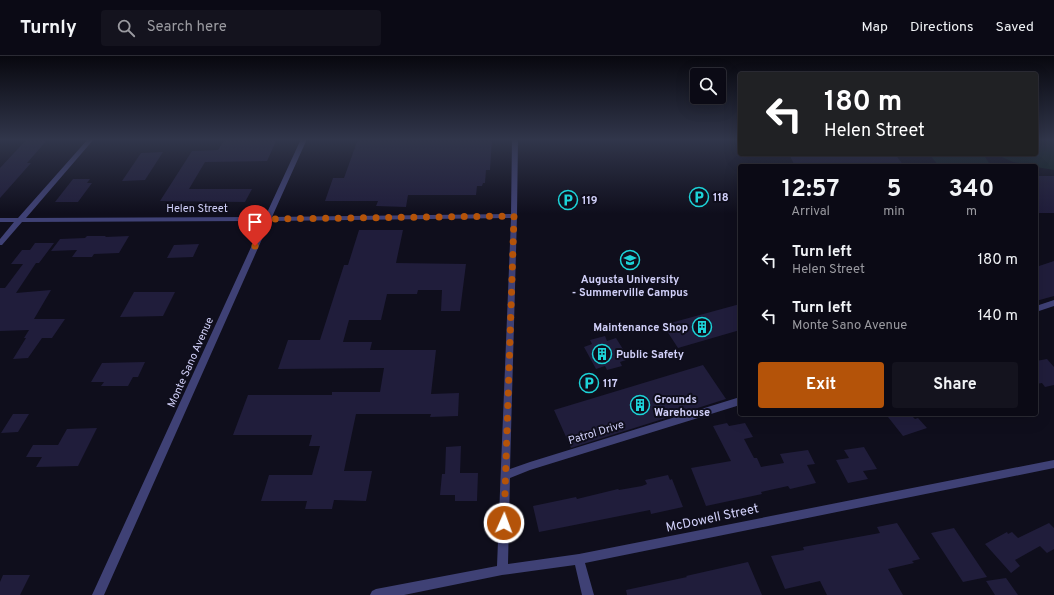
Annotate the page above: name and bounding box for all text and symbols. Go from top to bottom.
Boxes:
search box [101,10,381,46]
text: Turnly [20,16,77,40]
icon: search [115,17,137,39]
text: Search here [147,18,227,37]
text: Map [862,19,888,36]
text: Directions [910,19,974,36]
text: Saved [996,19,1034,36]
map controls [690,68,726,104]
button: search [690,68,726,104]
text: 180 m [824,85,902,121]
icon: left [758,88,810,140]
text: Helen Street [824,120,925,143]
text: 12:57 [782,175,839,205]
text: 5 [887,175,901,205]
text: 340 [949,175,994,205]
parking icon: 118 [688,186,710,208]
parking icon: 119 [557,189,579,211]
place label: 118 [713,191,729,205]
place label: 119 [582,194,598,208]
street label: Helen Street [166,202,228,216]
text: Arrival [791,204,830,220]
text: min [883,204,905,220]
text: m [966,204,977,220]
pin [238,205,272,246]
icon: arrive [244,211,266,233]
text: Turn left [792,243,852,262]
school or university icon: Augusta University - Summerville Campus [619,249,641,271]
icon: left [758,249,780,271]
text: 180 m [978,251,1018,270]
text: Helen Street [792,262,865,278]
place label: Augusta University - Summerville Campus [572,273,688,300]
text: Turn left [792,299,852,318]
icon: left [758,305,780,327]
text: 140 m [978,307,1018,326]
street label: Monte Sano Avenue [165,315,217,410]
building icon: Maintenance Shop [691,316,713,338]
text: Monte Sano Avenue [792,318,907,334]
place label: Maintenance Shop [593,321,688,335]
building icon: Public Safety [591,343,613,365]
place label: Public Safety [616,348,684,362]
button: Exit [758,362,884,408]
button: Share [892,362,1018,408]
parking icon: 117 [578,372,600,394]
place label: 117 [603,377,618,391]
place label: Grounds Warehouse [654,393,710,420]
building icon: Grounds Warehouse [629,394,651,416]
street label: Patrol Drive [567,418,626,448]
street label: McDowell Street [664,501,760,537]
position arrow [483,502,525,544]

